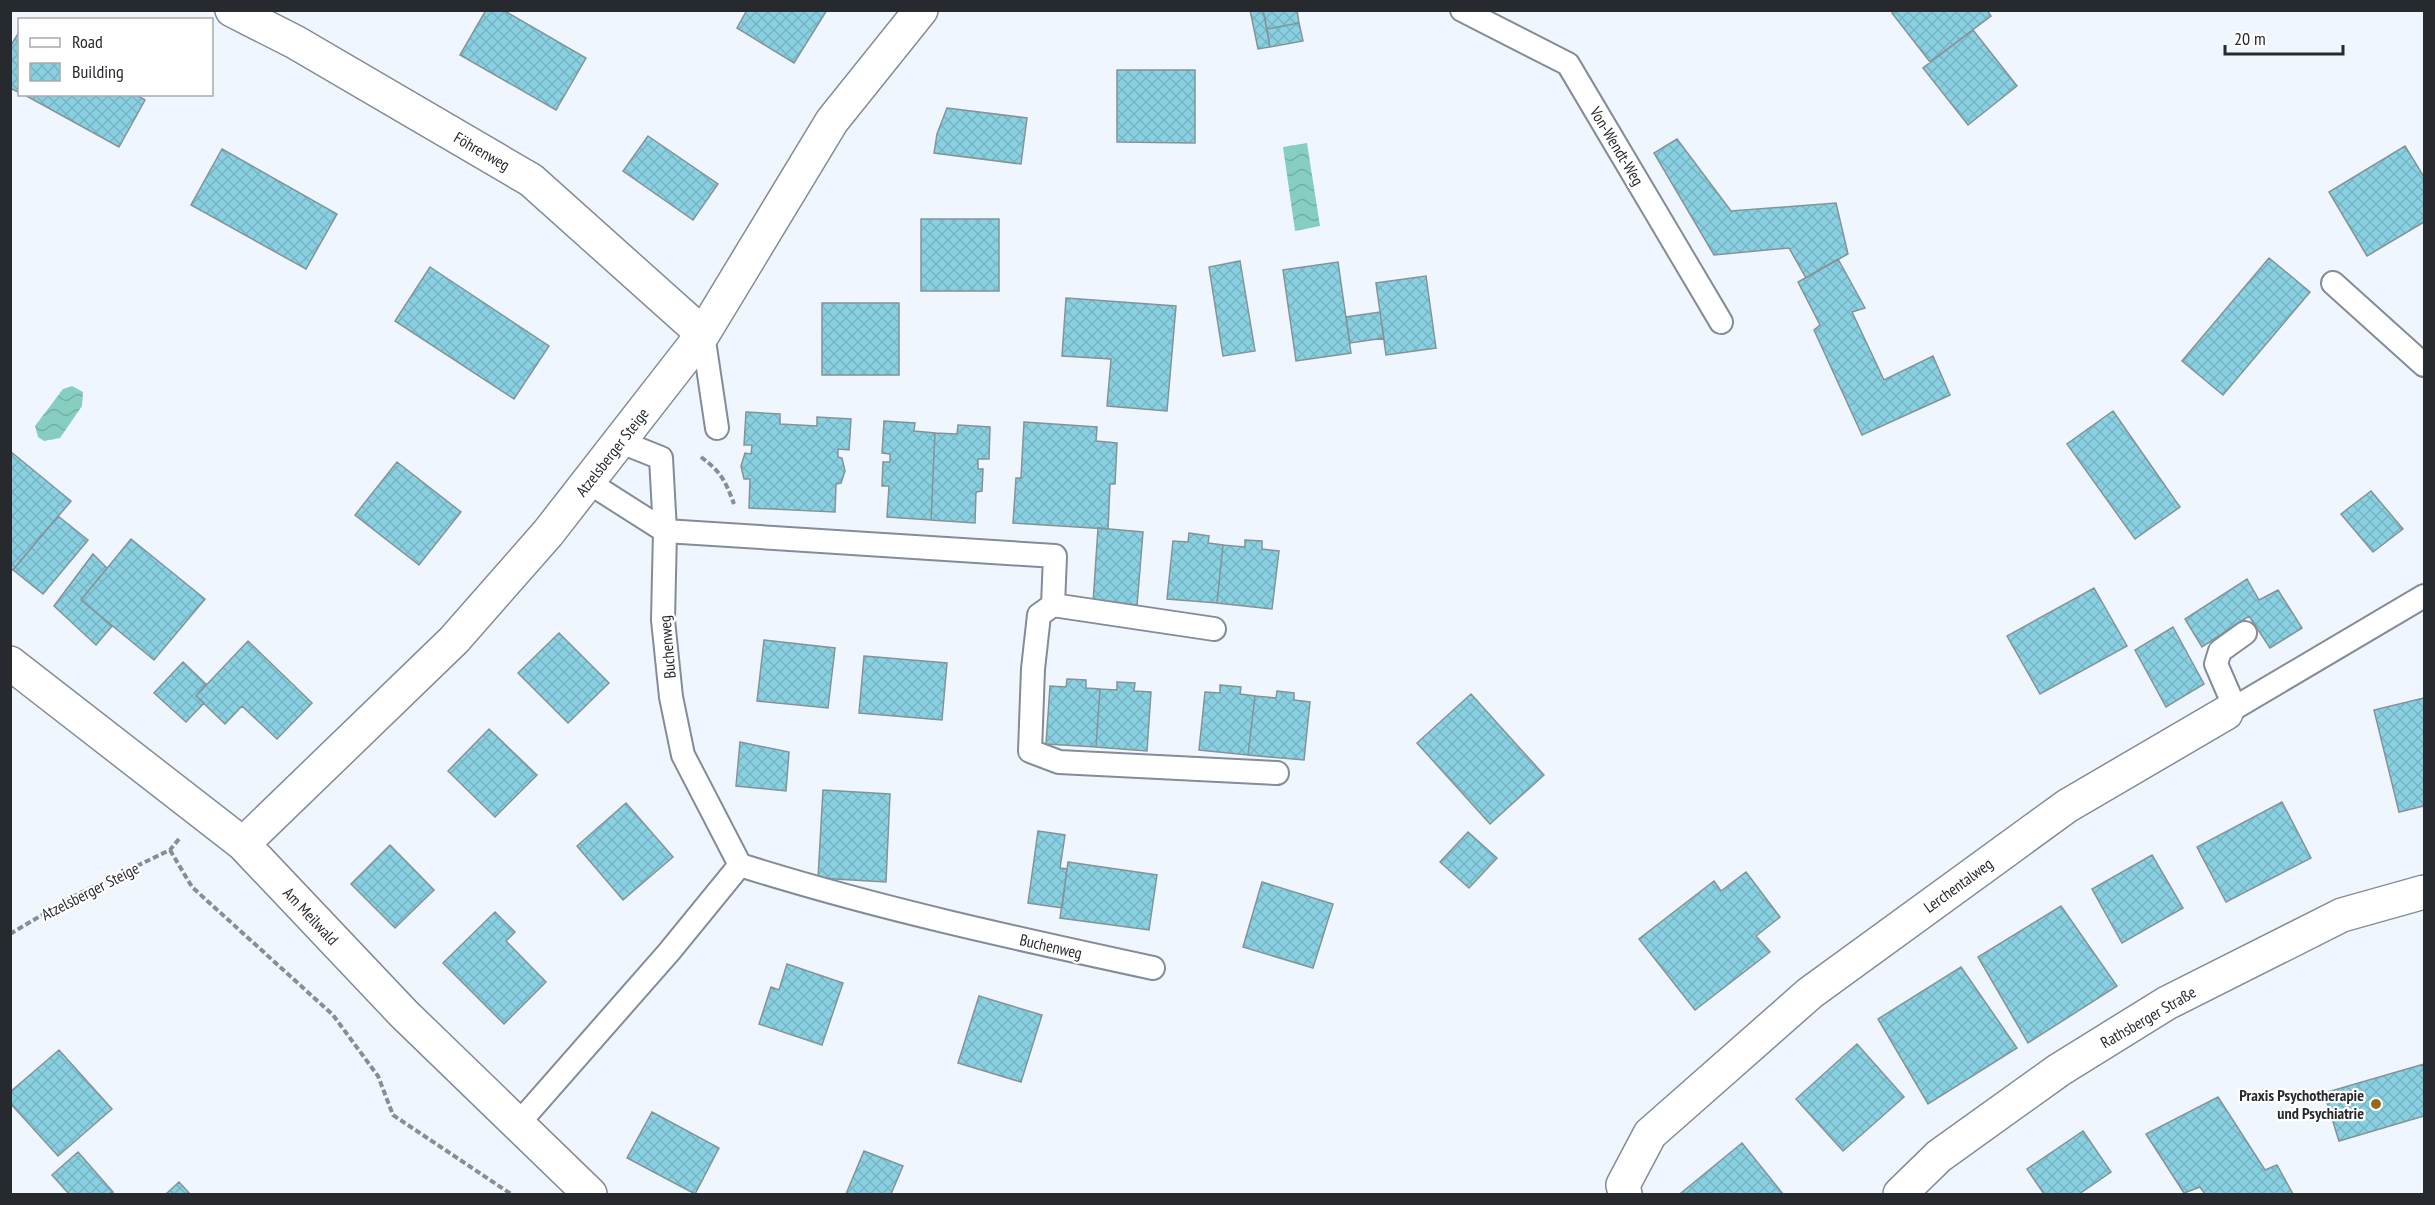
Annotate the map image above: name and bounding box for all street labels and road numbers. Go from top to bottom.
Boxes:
street label: Von-Wendt-Weg [1585,102,1648,189]
street label: Föhrenweg [450,127,514,175]
street label: Atzelsberger Steige [571,404,653,500]
street label: Buchenweg [654,614,680,680]
street label: Lerchentalweg [1920,853,1996,917]
street label: Atzelsberger Steige [38,858,142,924]
street label: Am Meilwald [279,883,343,949]
street label: Buchenweg [1018,929,1084,963]
street label: Rathsberger Straße [2097,982,2199,1052]

